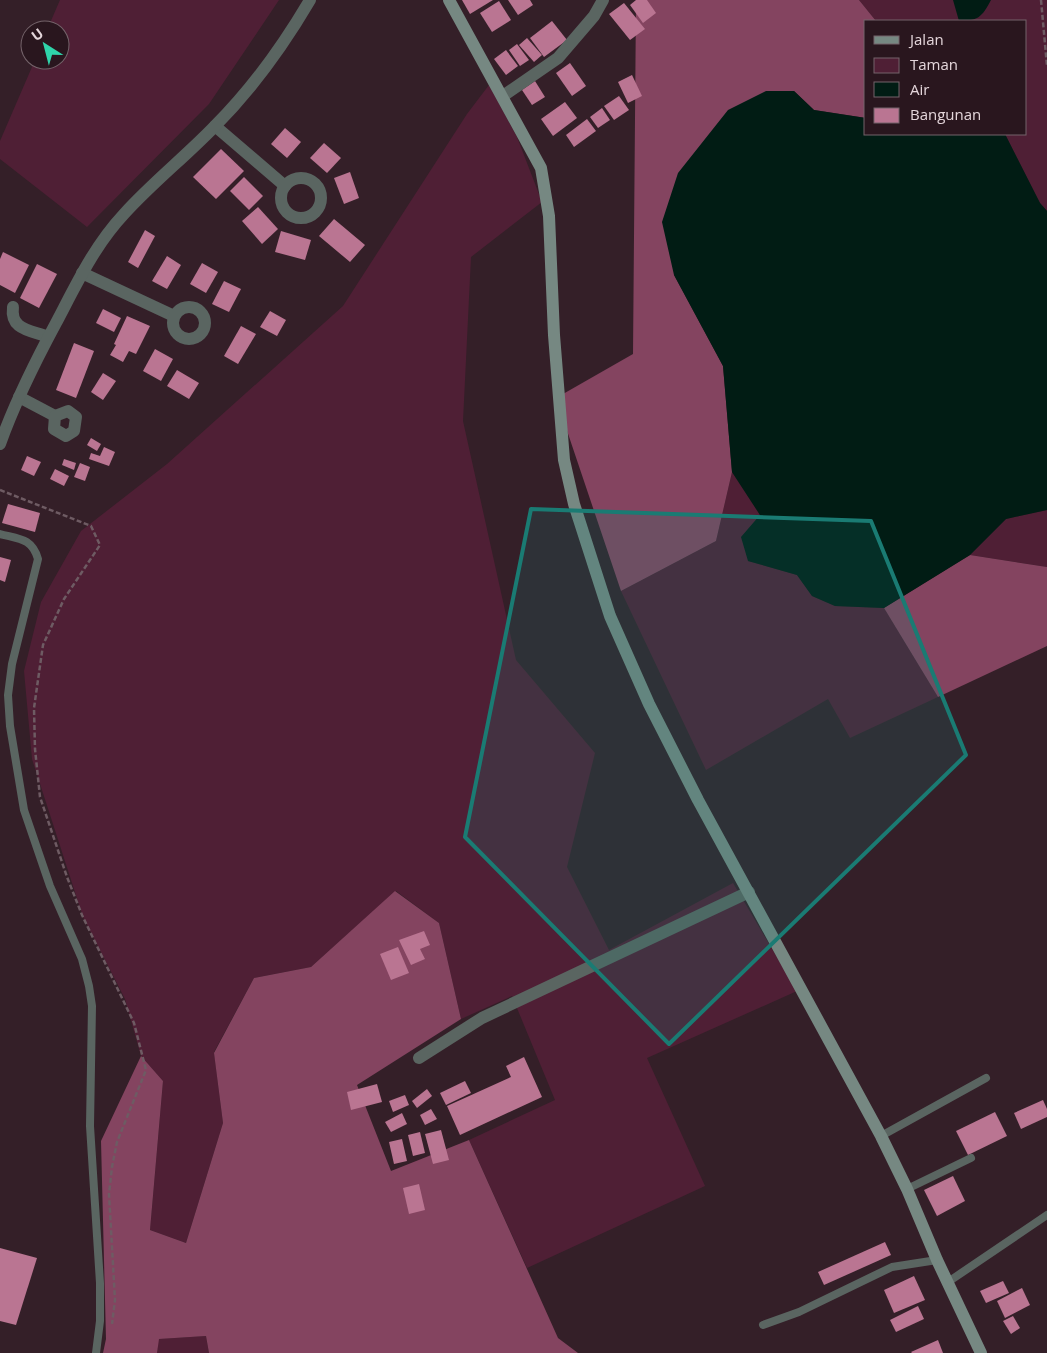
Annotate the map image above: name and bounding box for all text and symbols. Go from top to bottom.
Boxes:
north arrow [20,20,70,70]
legend [864,20,1027,135]
text: U [27,23,47,45]
text: Jalan [908,29,944,49]
text: Taman [910,54,958,74]
text: Air [910,79,929,99]
text: Bangunan [910,104,981,124]

